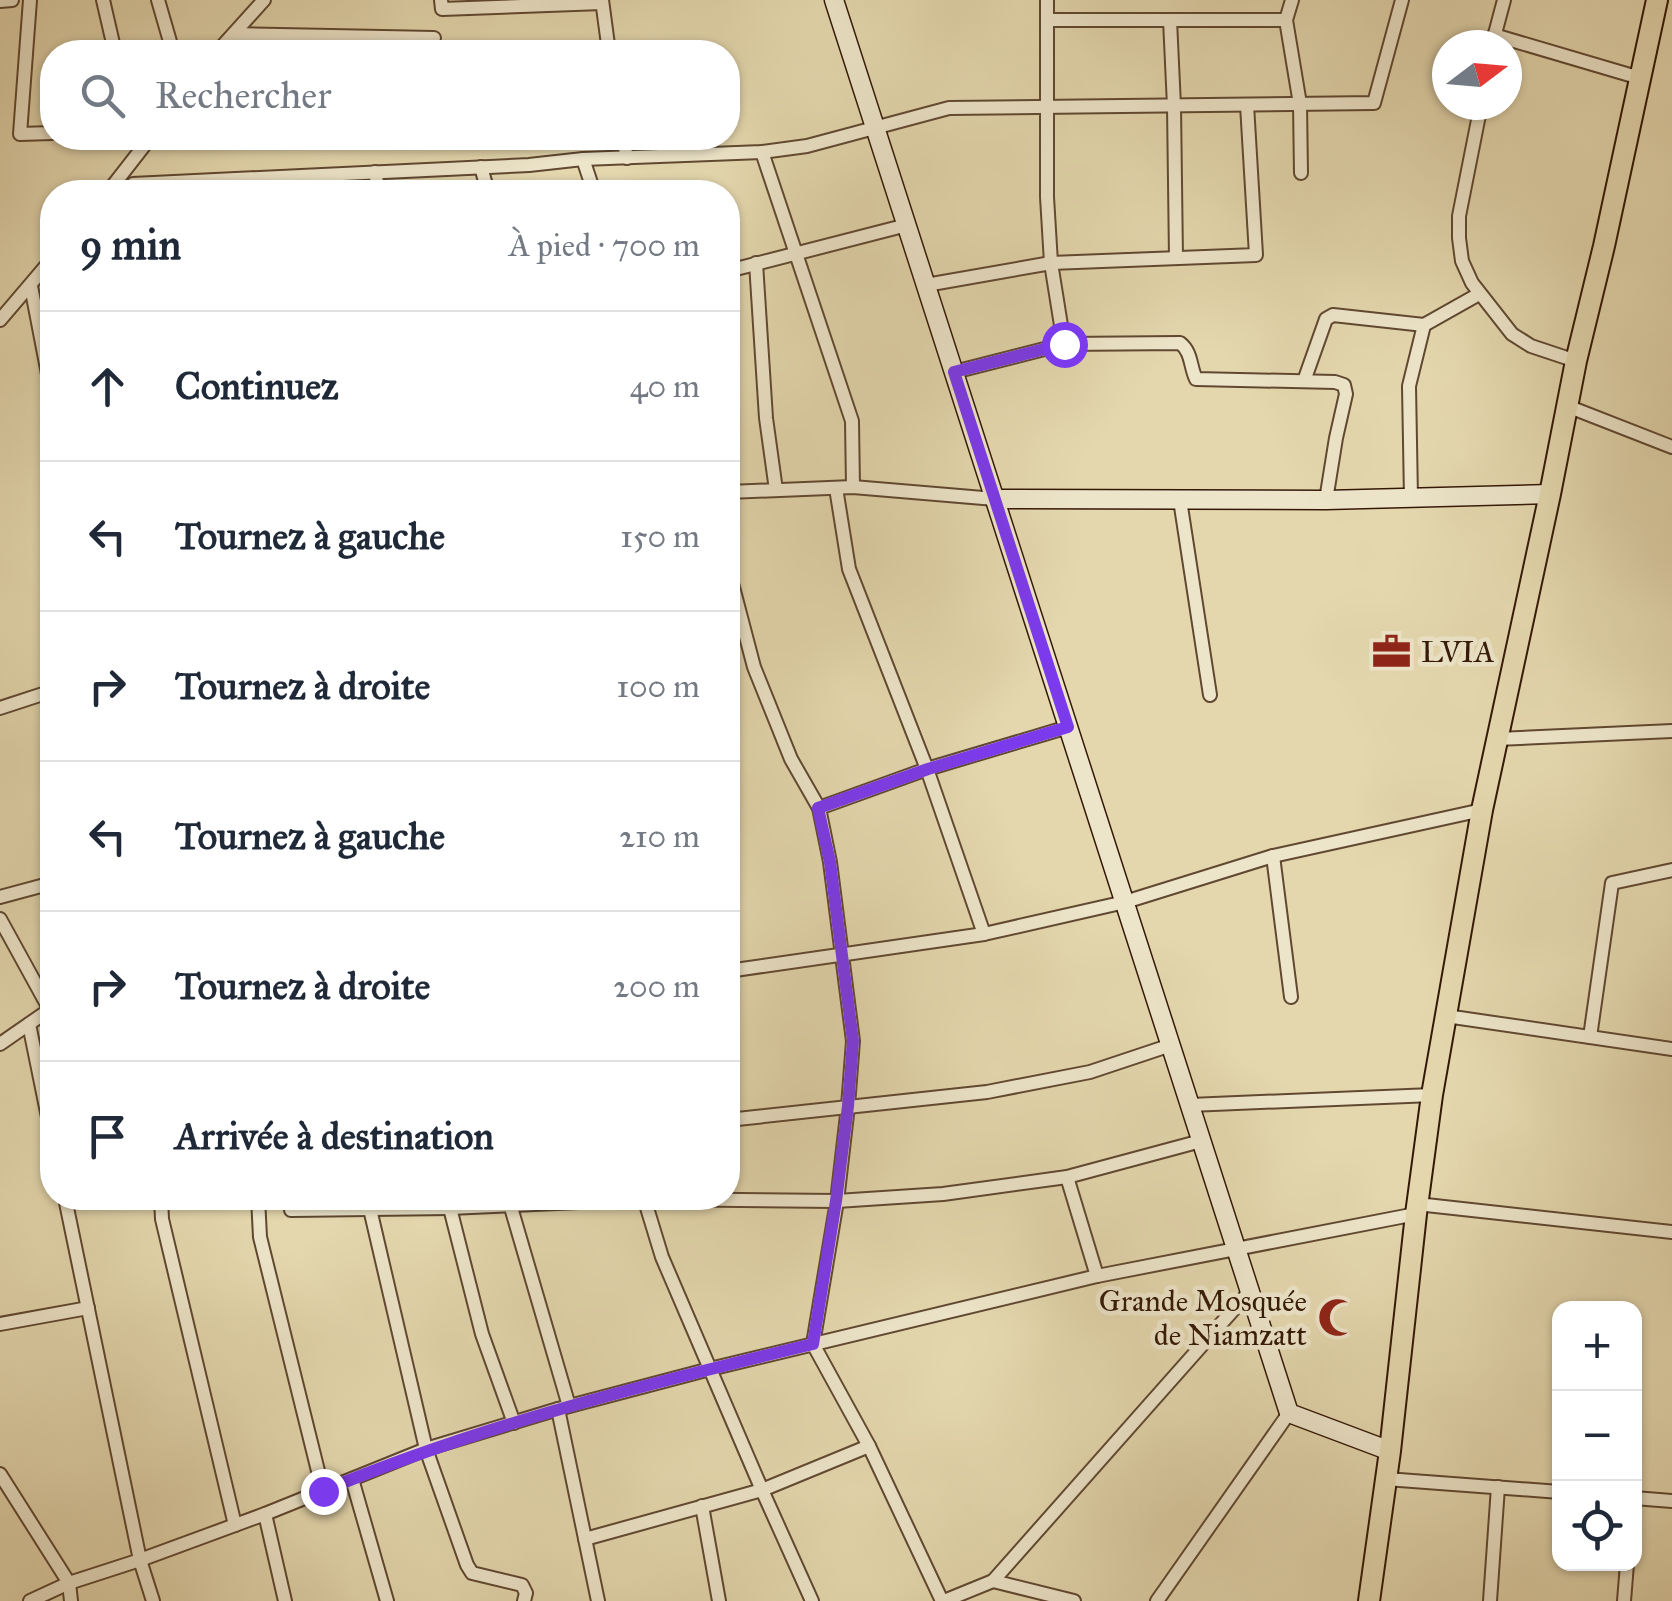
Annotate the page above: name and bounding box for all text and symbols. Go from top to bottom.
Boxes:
north arrow [1432,30,1522,120]
search box [40,40,740,150]
icon: search [75,68,130,123]
text: Rechercher [155,72,331,118]
text: 9 min [80,219,181,271]
text: À pied · 700 m [509,226,700,265]
route start [1042,322,1088,368]
icon: ahead [80,359,135,414]
text: Continuez [175,363,339,409]
text: 40 m [630,367,700,406]
icon: left [80,509,135,564]
text: Tournez à gauche [175,513,445,559]
text: 150 m [620,517,700,556]
office icon: LVIA [1370,631,1412,673]
place label: LVIA [1421,634,1494,670]
icon: right [80,659,135,714]
text: Tournez à droite [175,663,430,709]
text: 100 m [616,667,700,706]
icon: left [80,809,135,864]
text: Tournez à gauche [175,813,445,859]
text: 210 m [619,817,700,856]
icon: right [80,959,135,1014]
text: Tournez à droite [175,963,430,1009]
text: 200 m [613,967,700,1006]
icon: arrive [80,1109,135,1164]
text: Arrivée à destination [175,1113,494,1159]
place label: Grande Mosquée de Niamzatt [1099,1283,1307,1353]
mosque icon: Grande Mosquée de Niamzatt [1316,1297,1358,1339]
map controls [1552,1301,1642,1571]
button: + [1552,1301,1642,1391]
button: − [1552,1391,1642,1481]
route end [301,1469,347,1515]
button: locate [1552,1481,1642,1571]

